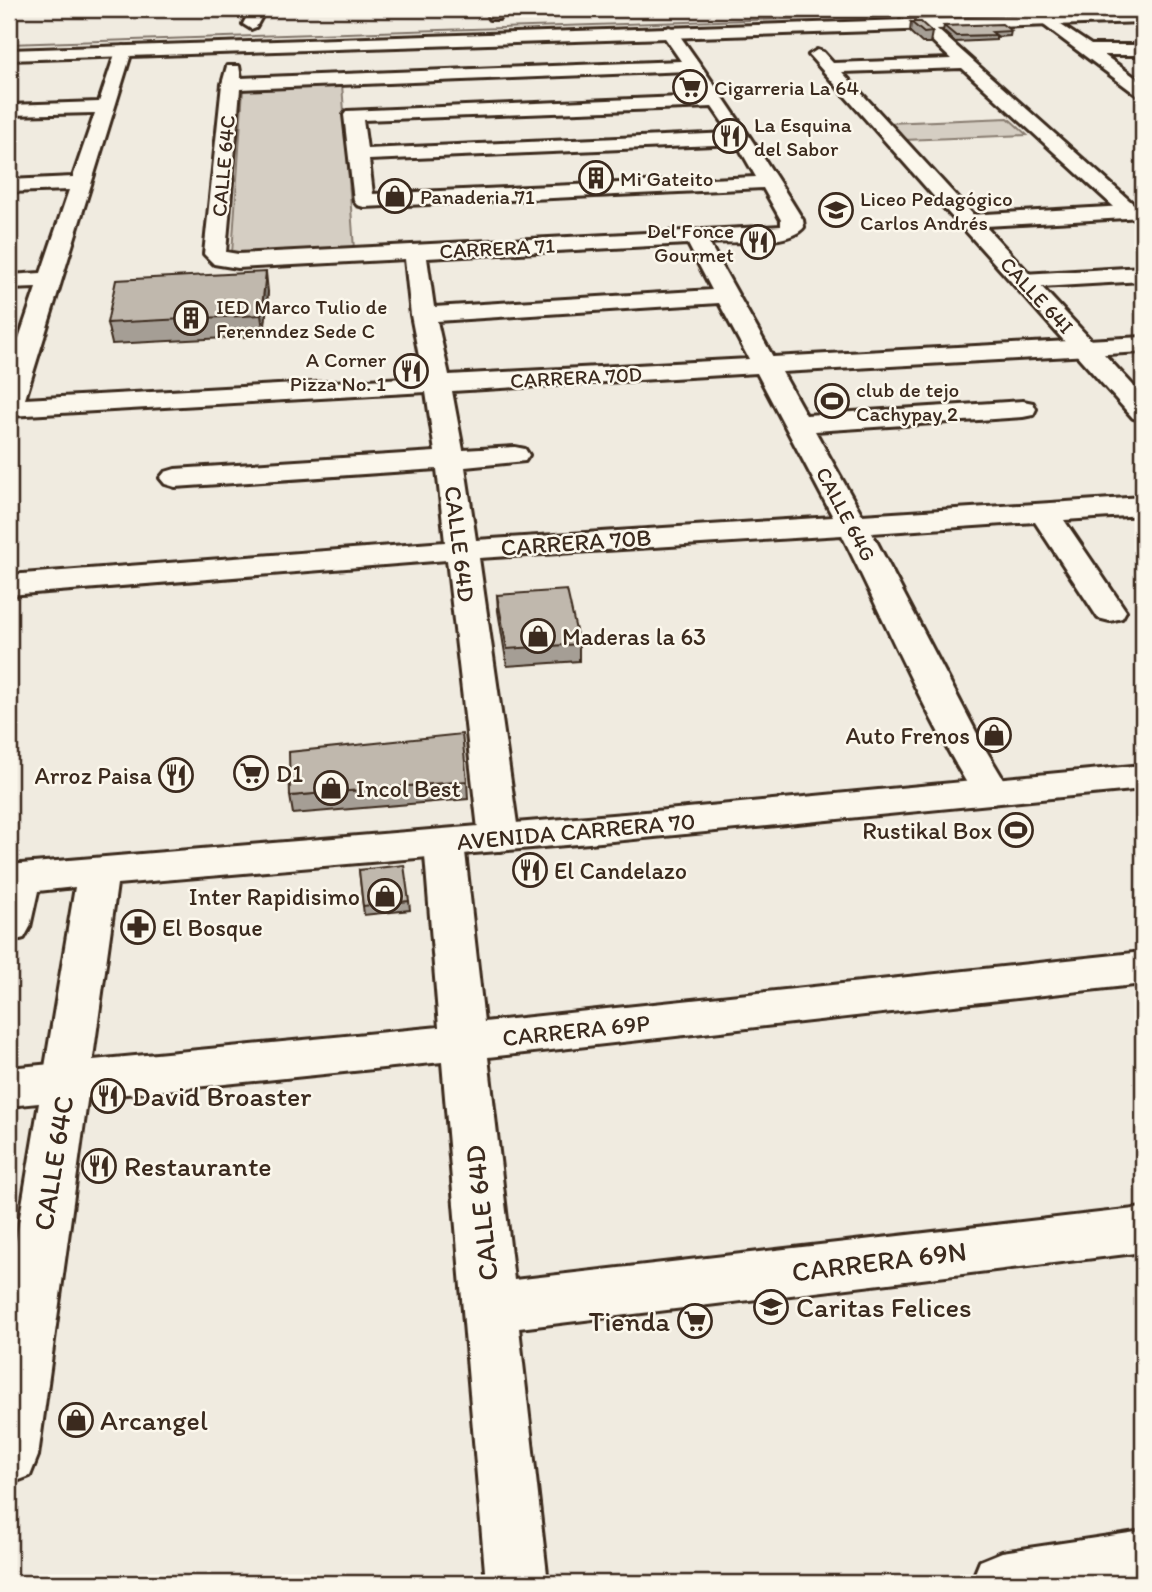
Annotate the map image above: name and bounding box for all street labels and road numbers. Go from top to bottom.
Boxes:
street label: CALLE 64C [206,114,240,218]
street label: CARRERA 71 [439,232,556,264]
street label: CALLE 64I [995,251,1079,339]
street label: CARRERA 70D [509,361,643,393]
street label: CALLE 64G [811,463,881,565]
street label: CALLE 64D [438,484,482,604]
street label: CARRERA 70B [500,522,652,562]
street label: AVENIDA CARRERA 70 [455,806,697,856]
street label: CARRERA 69P [501,1008,651,1052]
street label: CALLE 64C [26,1093,80,1233]
street label: CALLE 64D [457,1143,505,1283]
street label: CARRERA 69N [790,1233,968,1289]

